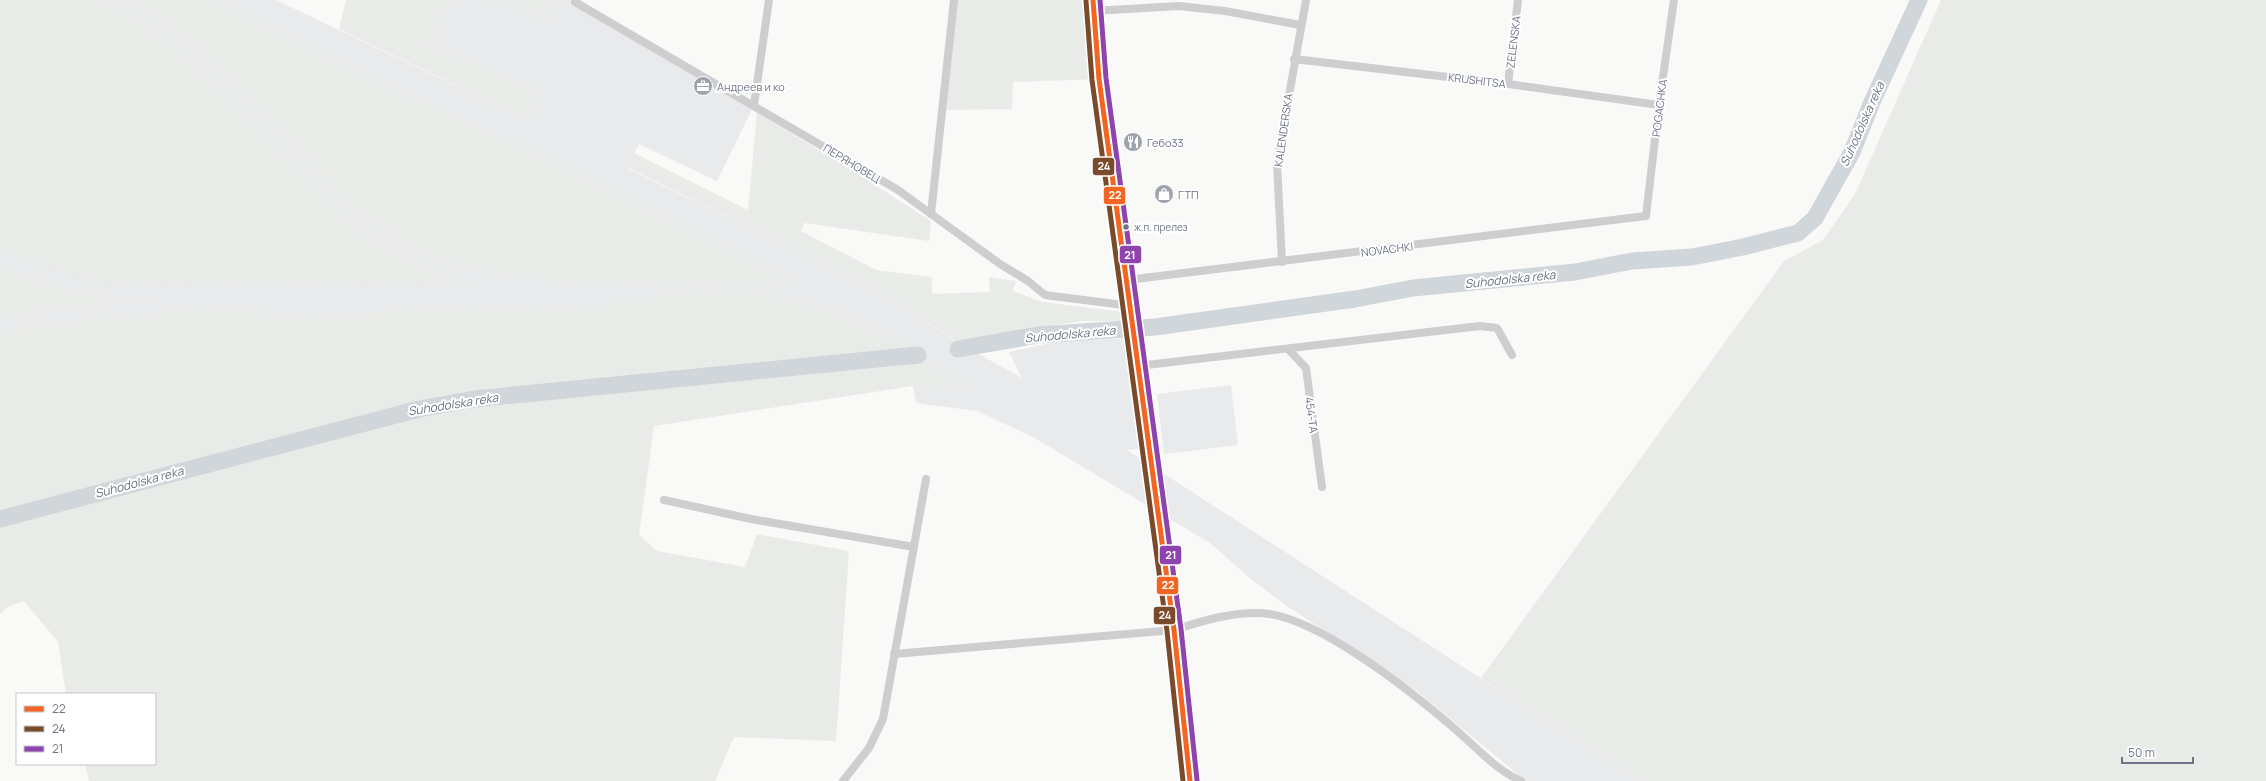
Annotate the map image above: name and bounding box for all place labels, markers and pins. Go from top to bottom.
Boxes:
office icon: Андреев и ко [692,75,714,97]
place label: Андреев и ко [717,79,785,94]
restaurant icon: Гебо33 [1122,131,1144,153]
place label: Гебо33 [1147,135,1184,150]
shop icon: ГТП [1153,183,1175,205]
place label: ГТП [1178,187,1199,202]
place label: ж.п. прелез [1134,220,1188,234]
marker: ж.п. прелез [1121,222,1131,232]

